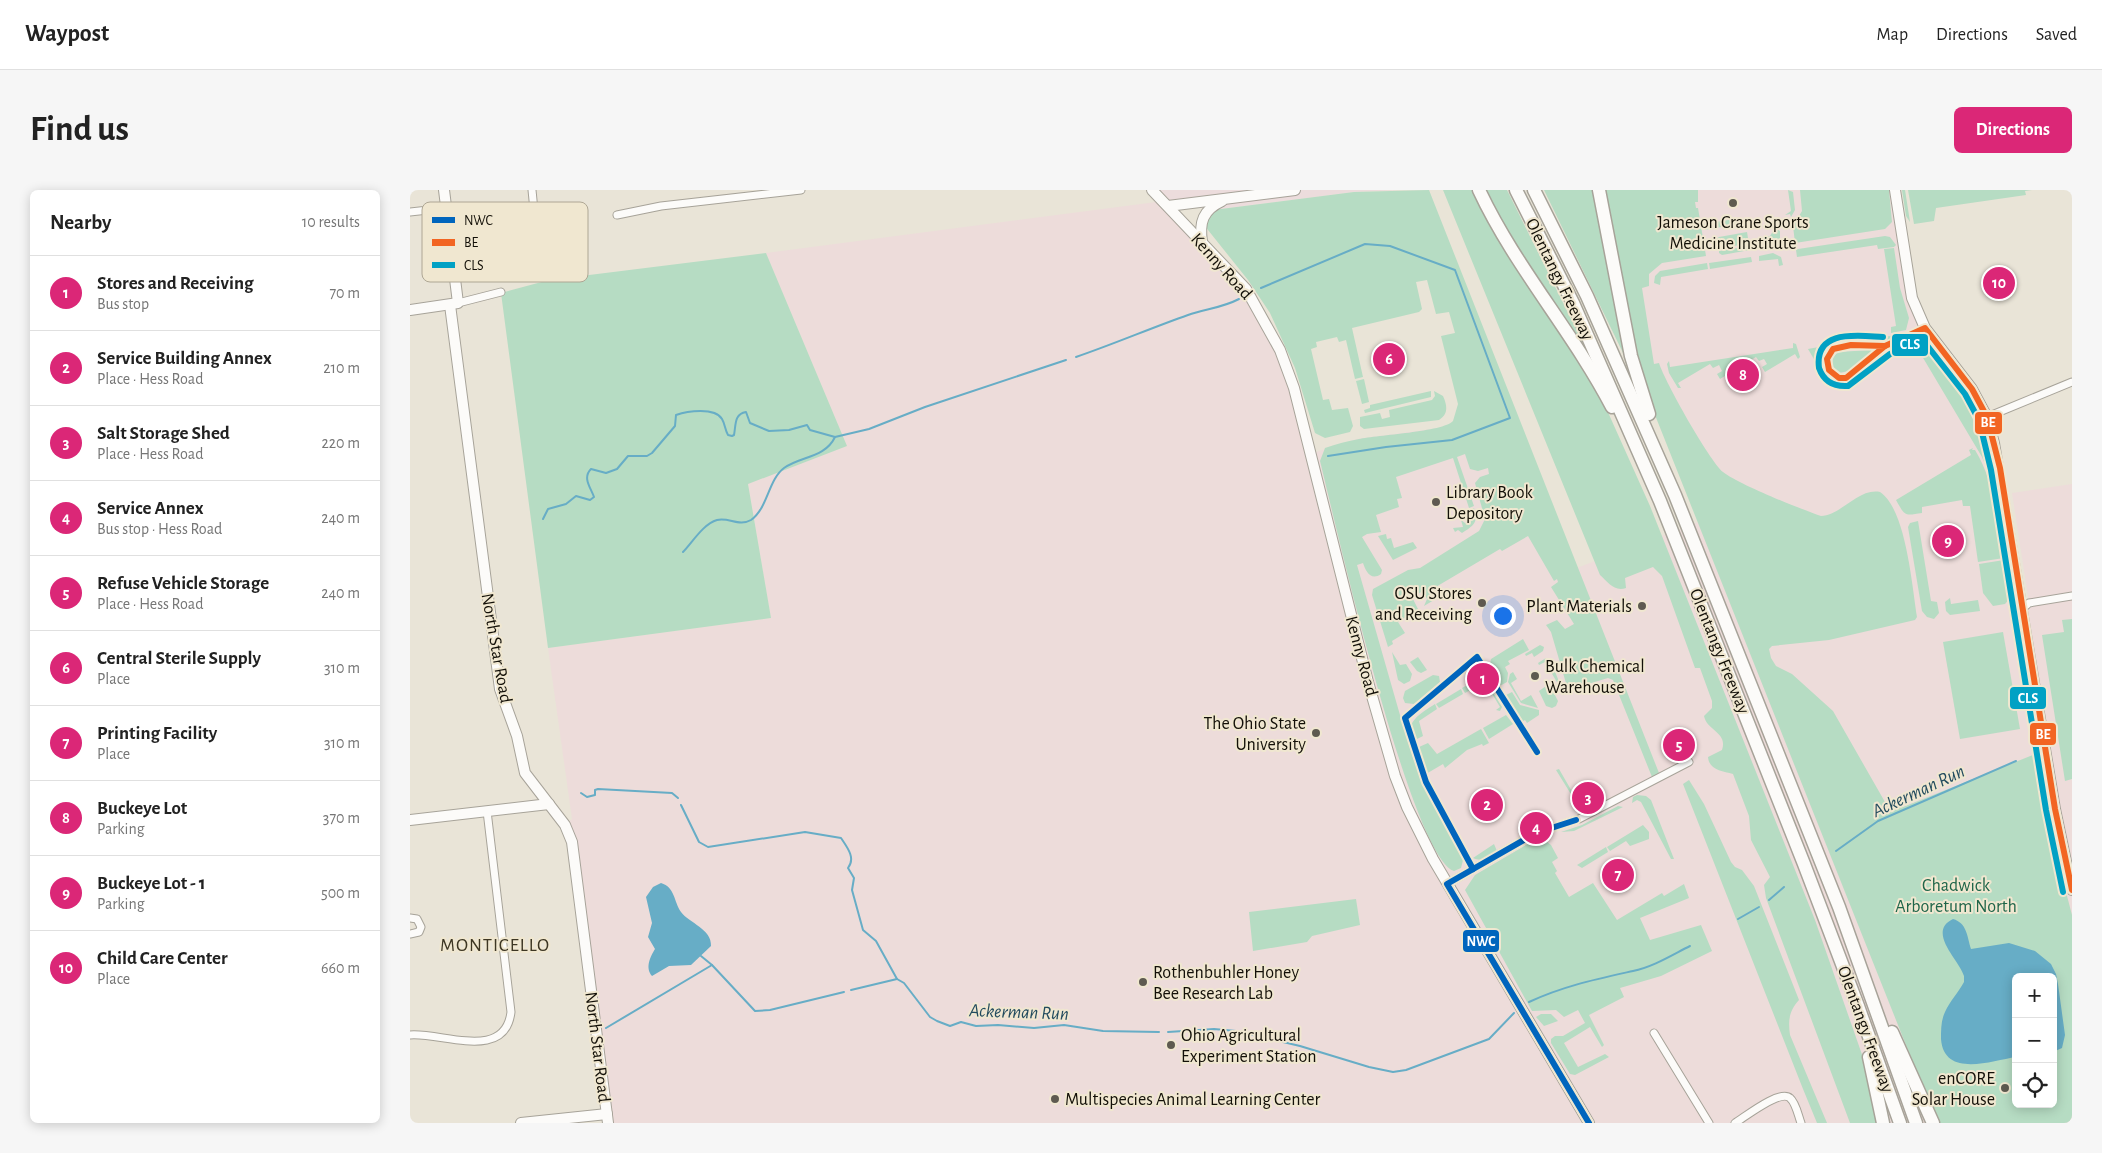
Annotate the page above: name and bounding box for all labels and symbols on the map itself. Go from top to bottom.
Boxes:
marker: Jameson Crane Sports Medicine Institute [1727,197,1739,209]
legend [422,202,588,282]
text: NWC [464,214,493,228]
place label: Jameson Crane Sports Medicine Institute [1657,214,1809,253]
street label: Olentangy Freeway [1522,216,1597,344]
street label: Kenny Road [1187,230,1255,303]
text: BE [464,236,479,250]
text: CLS [464,259,484,273]
pin: 10 [1983,264,2015,302]
line badge: CLS [1891,333,1929,357]
text: CLS [1900,338,1920,352]
pin: 6 [1373,340,1405,378]
pin: 8 [1727,356,1759,394]
line badge: BE [1974,411,2003,435]
text: BE [1980,416,1996,430]
place label: Library Book Depository [1446,484,1534,523]
marker: Library Book Depository [1430,496,1442,508]
pin: 9 [1932,522,1964,560]
place label: OSU Stores and Receiving [1375,585,1472,624]
street label: Olentangy Freeway [1686,586,1752,717]
street label: North Star Road [477,592,515,705]
marker: OSU Stores and Receiving [1476,597,1488,609]
place label: Plant Materials [1526,598,1632,616]
marker: Plant Materials [1636,600,1648,612]
your location [1490,603,1516,629]
street label: Kenny Road [1342,614,1380,698]
place label: Bulk Chemical Warehouse [1545,658,1645,697]
pin: 1 [1467,660,1499,698]
marker: Bulk Chemical Warehouse [1529,670,1541,682]
line badge: CLS [2009,686,2047,710]
text: CLS [2018,692,2038,706]
place label: The Ohio State University [1203,715,1306,754]
line badge: BE [2029,722,2057,746]
pin: 5 [1663,726,1695,764]
marker: The Ohio State University [1310,727,1322,739]
text: BE [2035,728,2051,742]
water label: Ackerman Run [1869,762,1968,821]
pin: 3 [1572,779,1604,817]
pin: 2 [1471,786,1503,824]
pin: 4 [1520,809,1552,847]
pin: 7 [1602,856,1634,894]
park label: Chadwick Arboretum North [1895,877,2017,916]
line badge: NWC [1462,929,1500,953]
text: NWC [1466,935,1496,949]
district label: MONTICELLO [440,936,550,955]
place label: Rothenbuhler Honey Bee Research Lab [1153,964,1299,1003]
street label: Olentangy Freeway [1834,964,1896,1095]
marker: Rothenbuhler Honey Bee Research Lab [1137,976,1149,988]
street label: North Star Road [581,991,613,1104]
water label: Ackerman Run [968,1001,1069,1024]
place label: Ohio Agricultural Experiment Station [1181,1027,1316,1066]
marker: Ohio Agricultural Experiment Station [1165,1039,1177,1051]
place label: enCORE Solar House [1912,1070,1995,1109]
marker: enCORE Solar House [1999,1082,2011,1094]
place label: Multispecies Animal Learning Center [1065,1091,1320,1109]
marker: Multispecies Animal Learning Center [1049,1093,1061,1105]

